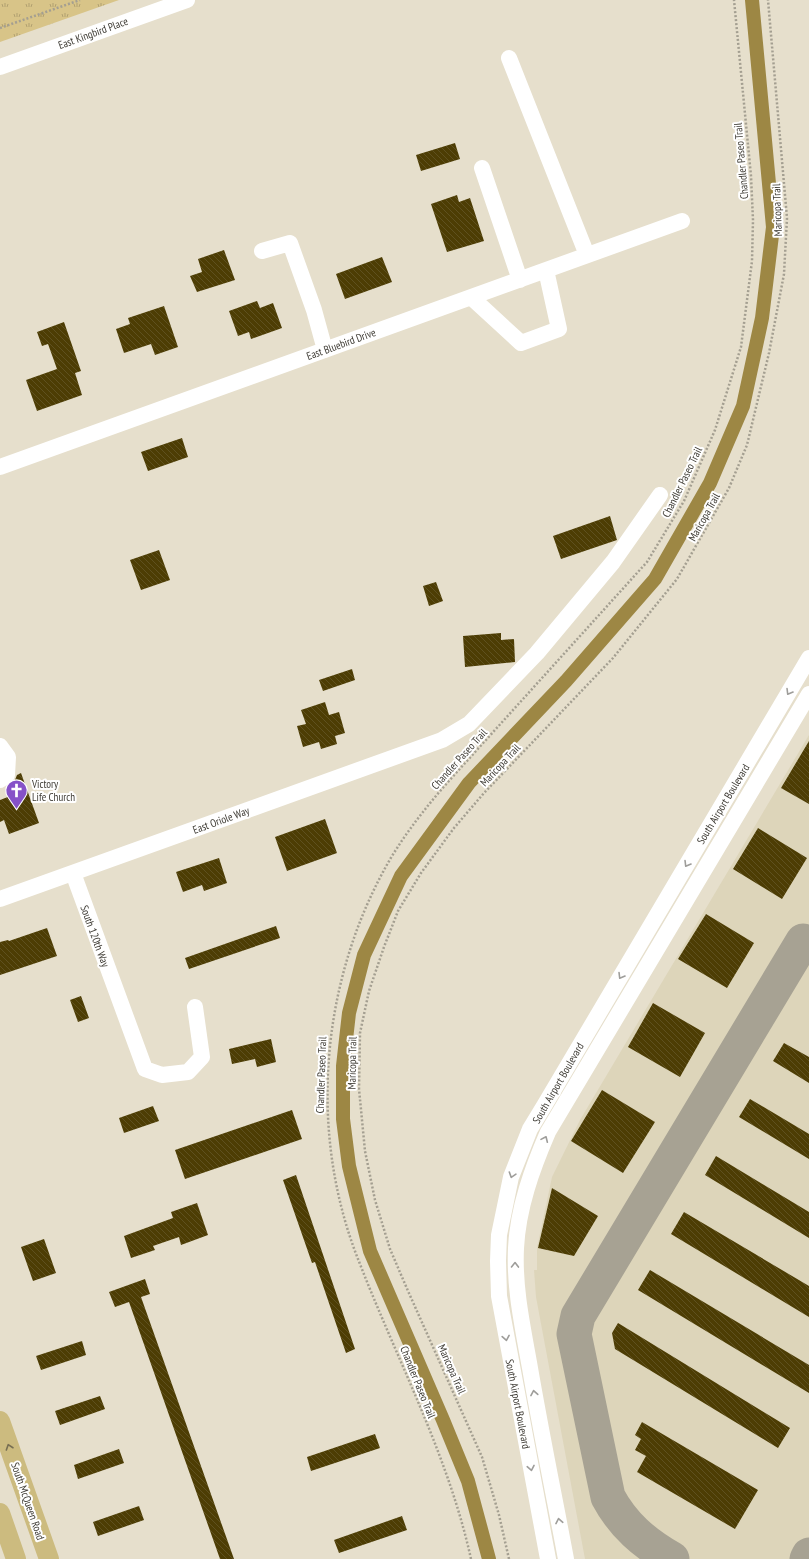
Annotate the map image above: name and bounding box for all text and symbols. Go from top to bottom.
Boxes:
street label: East Kingbird Place [56,14,130,52]
street label: Chandler Paseo Trail [731,122,751,200]
street label: Maricopa Trail [769,183,785,237]
street label: East Bluebird Drive [305,325,378,363]
street label: Chandler Paseo Trail [659,444,705,520]
street label: Maricopa Trail [685,490,723,544]
one-way arrow [787,688,794,695]
street label: Chandler Paseo Trail [428,725,490,792]
street label: Maricopa Trail [477,741,523,789]
street label: South Airport Boulevard [694,761,753,847]
church icon: Victory Life Church [4,777,30,810]
place label: Victory Life Church [31,777,75,804]
street label: East Oriole Way [191,803,252,837]
one-way arrow [685,860,692,867]
street label: South 120th Way [77,903,113,970]
one-way arrow [618,972,625,979]
street label: Chandler Paseo Trail [313,1036,329,1114]
street label: Maricopa Trail [345,1036,359,1090]
street label: South Airport Boulevard [529,1040,587,1126]
one-way arrow [540,1136,548,1143]
one-way arrow [508,1172,516,1179]
one-way arrow [511,1262,520,1268]
one-way arrow [501,1335,510,1341]
street label: Maricopa Trail [435,1342,469,1396]
street label: Chandler Paseo Trail [397,1344,439,1421]
street label: South Airport Boulevard [502,1358,534,1450]
one-way arrow [531,1390,539,1396]
one-way arrow [6,1443,14,1450]
street label: South McQueen Road [8,1460,48,1542]
one-way arrow [526,1465,534,1471]
one-way arrow [555,1518,563,1524]

